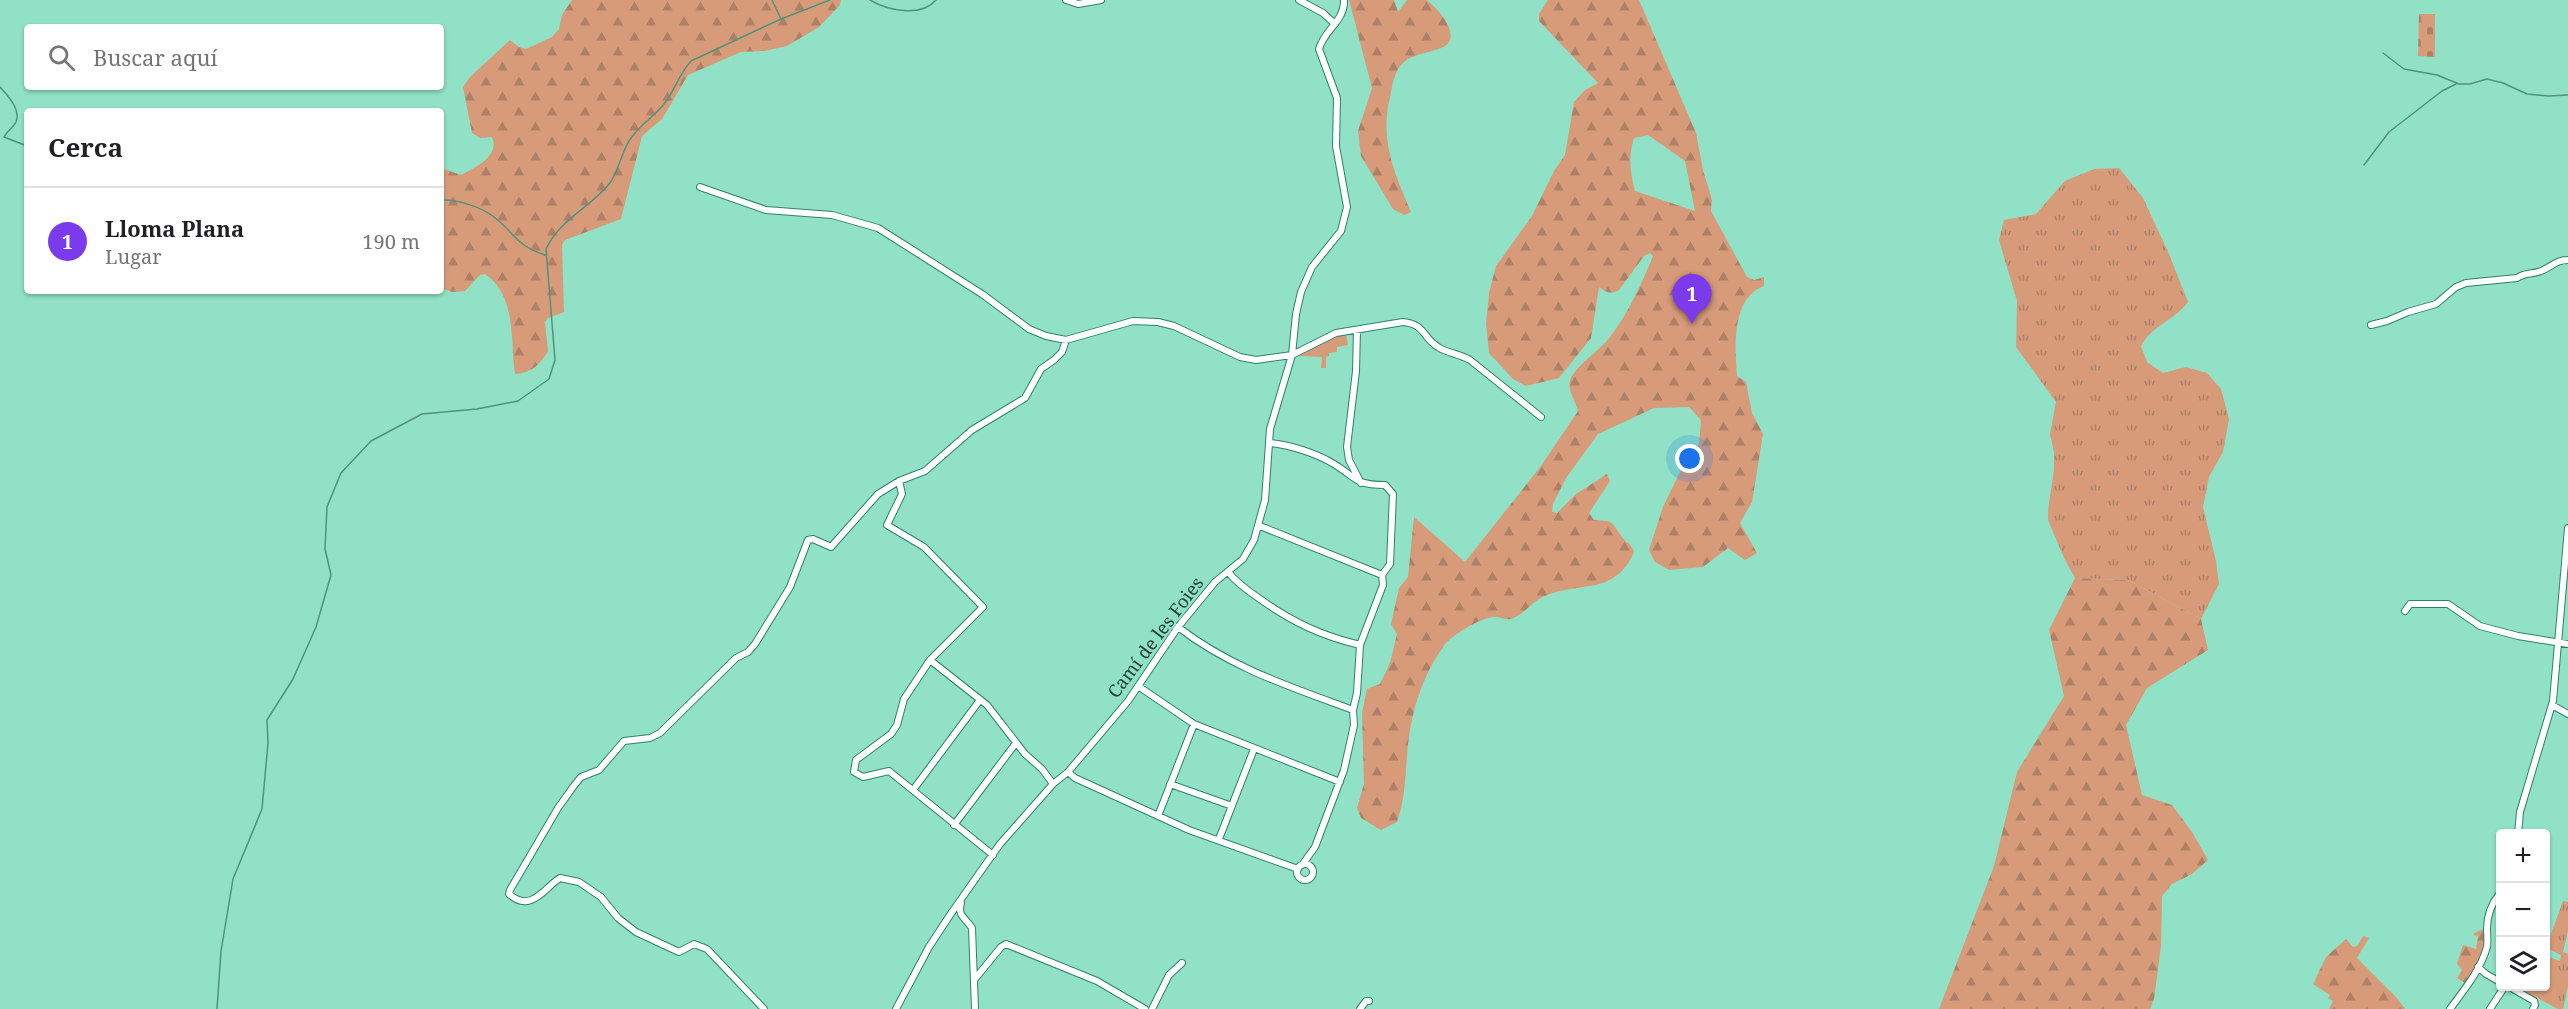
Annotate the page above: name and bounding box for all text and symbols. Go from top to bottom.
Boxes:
search box [24,24,444,90]
icon: search [45,41,78,74]
text: Buscar aquí [93,42,217,72]
text: Cerca [48,129,123,165]
text: Lloma Plana [105,213,244,243]
text: 1 [62,228,73,255]
text: 190 m [362,228,420,255]
text: Lugar [105,243,162,270]
pin: 1 [1672,274,1712,324]
your location [1675,444,1704,473]
street label: Camí de les Foies [1102,572,1208,702]
map controls [2496,829,2550,991]
button: + [2496,829,2550,883]
button: − [2496,883,2550,937]
button: layers [2496,937,2550,991]

